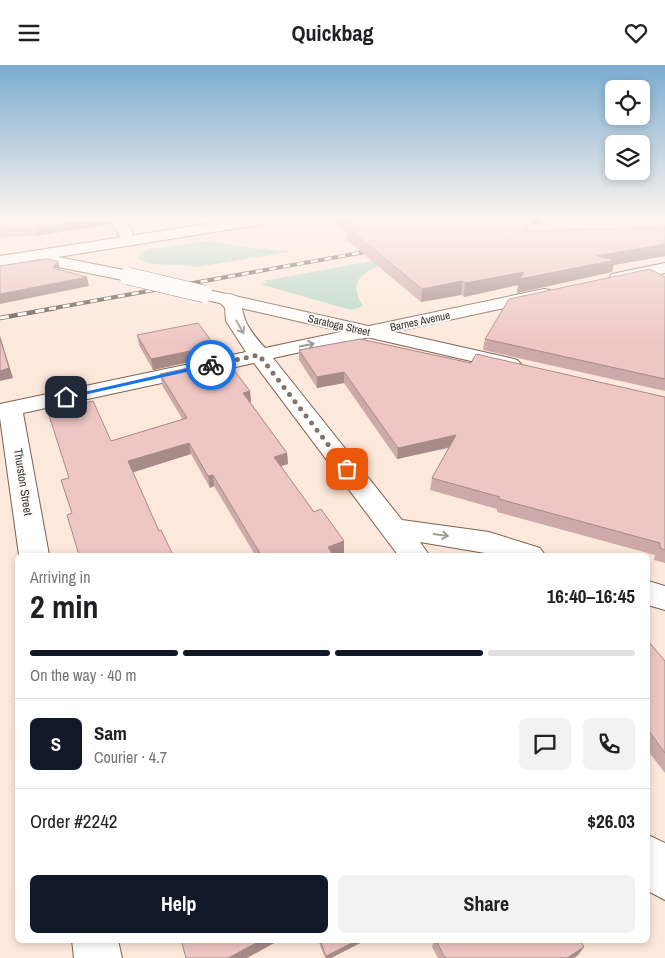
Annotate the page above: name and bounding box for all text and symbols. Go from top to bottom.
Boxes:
text: Quickbag [291,18,374,48]
icon: menu [15,19,43,47]
icon: heart [622,19,650,47]
map controls [605,80,650,180]
button: locate [605,80,650,125]
button: layers [605,135,650,180]
street label: Barnes Avenue [389,308,451,334]
street label: Saratoga Street [307,311,372,339]
one-way arrow [235,320,245,334]
courier [186,340,236,390]
one-way arrow [298,340,314,349]
icon: bike [197,351,225,379]
pin [45,376,87,418]
icon: home [52,383,80,411]
street label: Thurston Street [10,447,36,517]
pin [326,448,368,490]
icon: bag [333,455,361,483]
one-way arrow [433,530,449,540]
text: Arriving in [30,566,91,588]
text: 16:40–16:45 [547,583,635,609]
text: 2 min [30,585,99,628]
text: On the way · 40 m [30,664,136,686]
button: chat [519,718,571,770]
button: phone [583,718,635,770]
text: Sam [94,720,127,746]
text: S [51,731,61,757]
text: Courier · 4.7 [94,746,167,768]
text: Order #2242 [30,808,117,834]
text: $26.03 [587,808,635,834]
button: Help [30,875,328,933]
button: Share [338,875,635,933]

